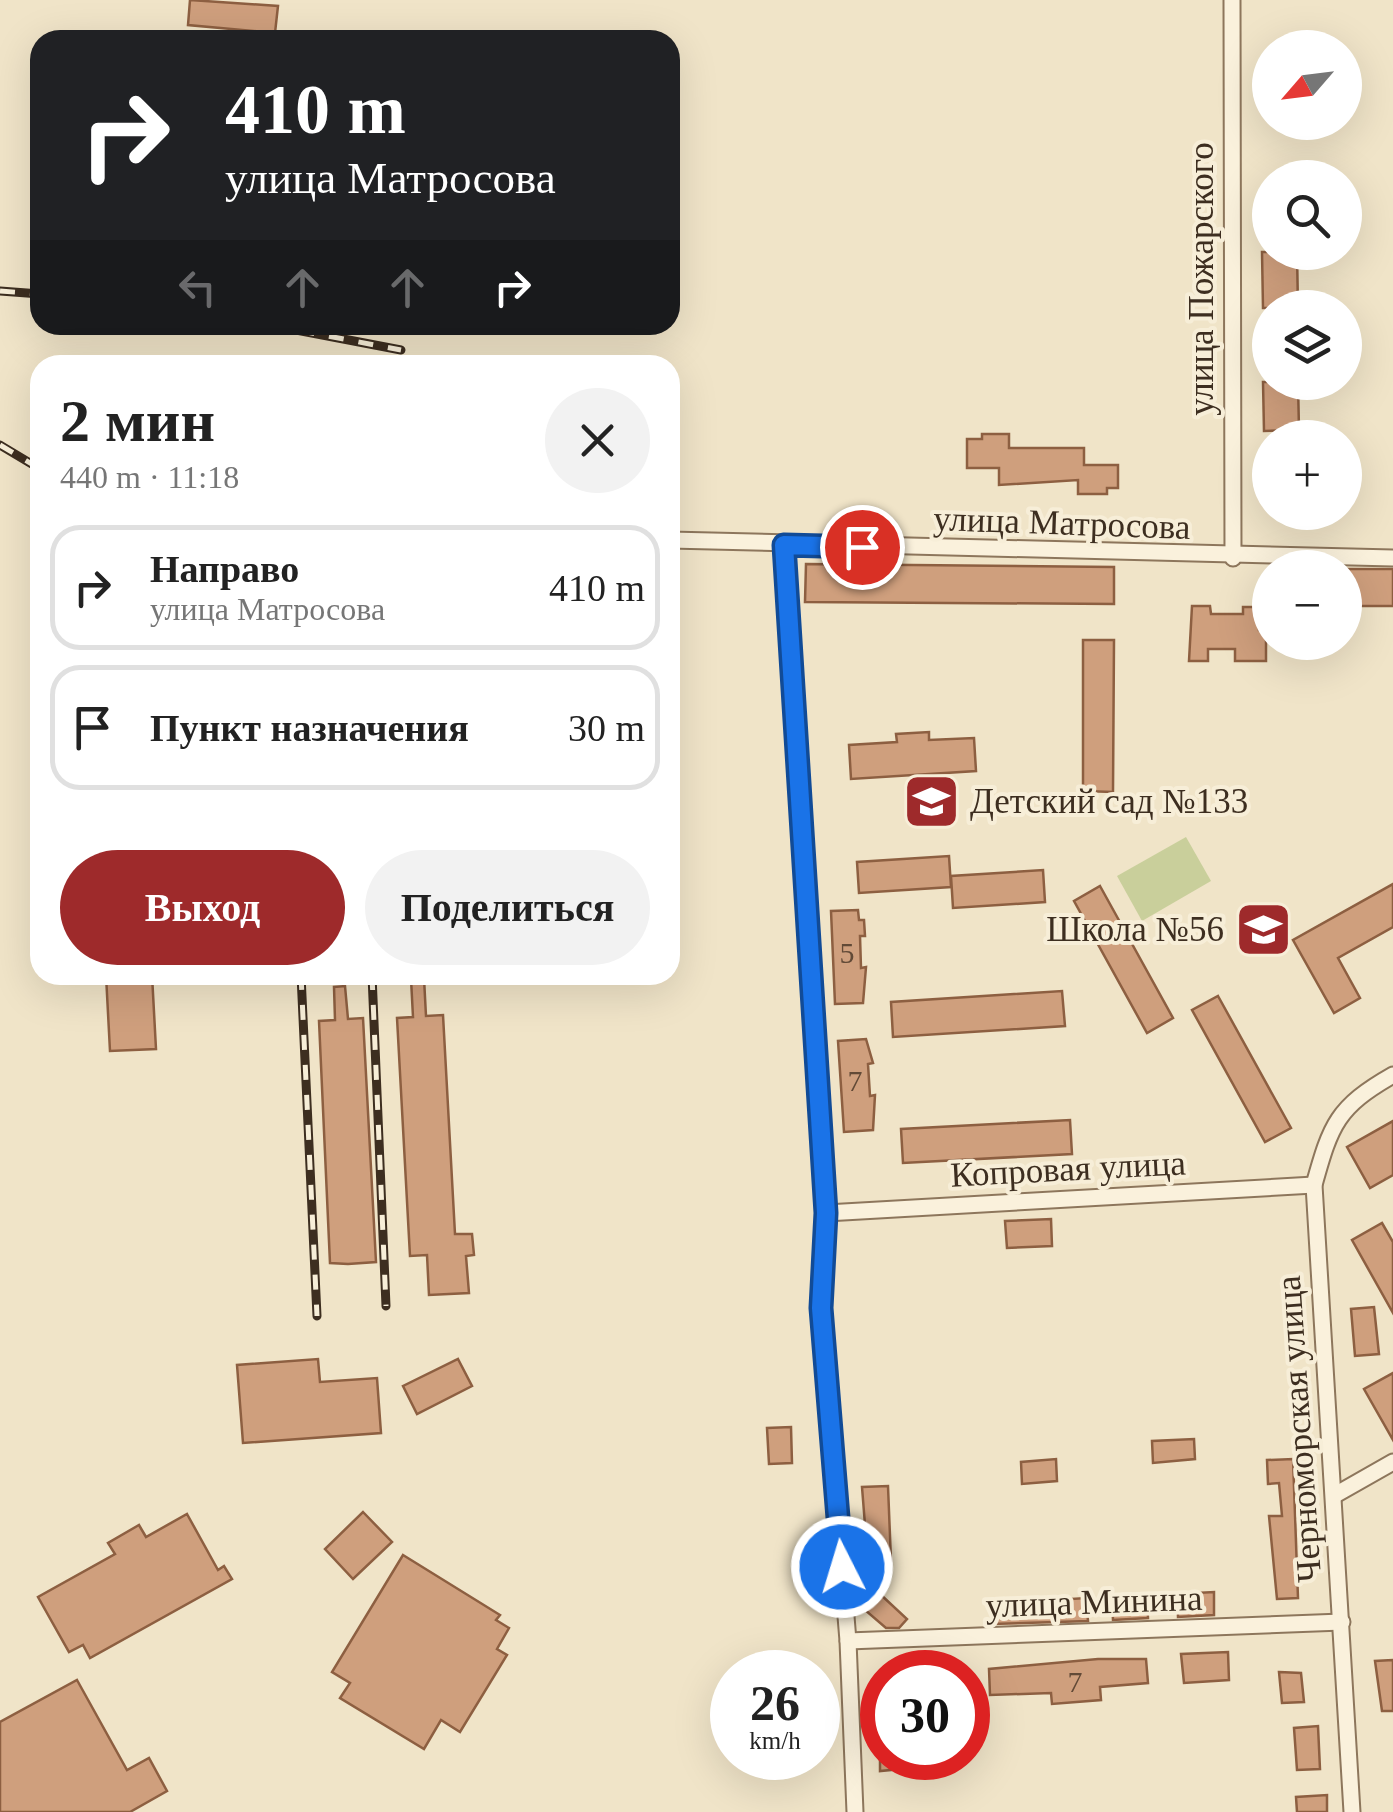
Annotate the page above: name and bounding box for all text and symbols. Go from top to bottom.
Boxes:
north arrow [1252,30,1362,140]
map controls [1252,30,1362,660]
icon: right [60,70,190,200]
text: 410 m [225,71,406,148]
street label: улица Пожарского [1182,142,1221,416]
text: улица Матросова [225,153,556,203]
button: search [1252,160,1362,270]
icon: left [170,260,225,315]
icon: ahead [275,260,330,315]
icon: ahead [380,260,435,315]
icon: right [485,260,540,315]
button: layers [1252,290,1362,400]
text: 2 мин [60,388,215,454]
button: close [545,388,650,493]
button: + [1252,420,1362,530]
text: 440 m · 11:18 [60,459,239,495]
street label: улица Матросова [933,499,1192,547]
pin [820,505,905,590]
icon: arrive [835,520,890,575]
text: Направо [150,548,299,590]
button: − [1252,550,1362,660]
icon: right [65,560,120,615]
text: 410 m [549,567,645,609]
text: улица Матросова [150,591,385,627]
icon: arrive [65,700,120,755]
text: Пункт назначения [150,707,469,749]
text: 30 m [568,707,645,749]
school or university icon: Детский сад №133 [901,771,961,831]
place label: Детский сад №133 [970,782,1248,821]
button: Выход [60,850,345,965]
button: Поделиться [365,850,650,965]
school or university icon: Школа №56 [1233,899,1293,959]
place label: Школа №56 [1046,910,1224,949]
house number: 5 [840,936,855,969]
house number: 7 [848,1064,863,1097]
street label: Копровая улица [949,1143,1187,1195]
street label: Черноморская улица [1269,1274,1329,1584]
position arrow [790,1515,894,1619]
street label: улица Минина [985,1579,1203,1625]
speed limit sign: 30 [860,1650,990,1780]
house number: 7 [1068,1665,1083,1698]
text: 26 [750,1675,800,1731]
text: km/h [749,1727,801,1754]

